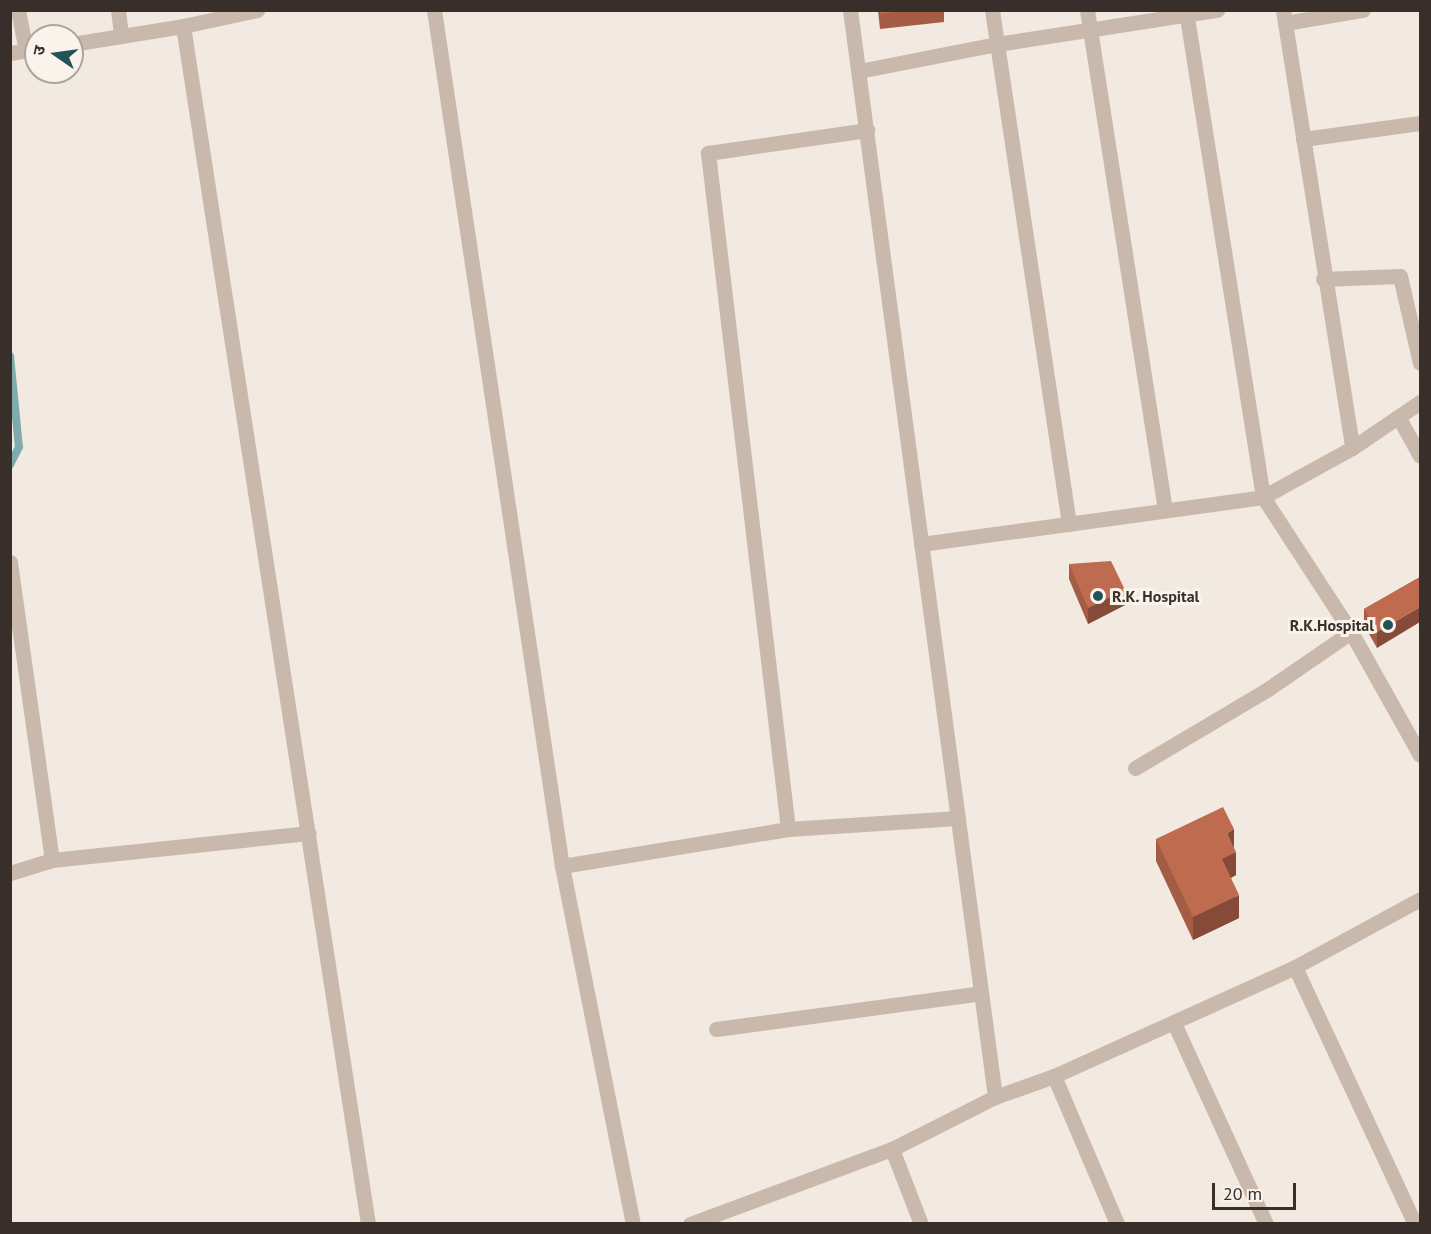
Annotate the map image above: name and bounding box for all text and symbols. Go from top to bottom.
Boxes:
north arrow [24,24,84,84]
text: उ [28,44,49,57]
place label: R.K. Hospital [1112,586,1200,606]
marker: R.K. Hospital [1089,587,1107,605]
place label: R.K.Hospital [1290,615,1374,635]
marker: R.K.Hospital [1379,616,1397,634]
scale bar [1215,1171,1299,1209]
text: 20 m [1223,1182,1262,1205]

